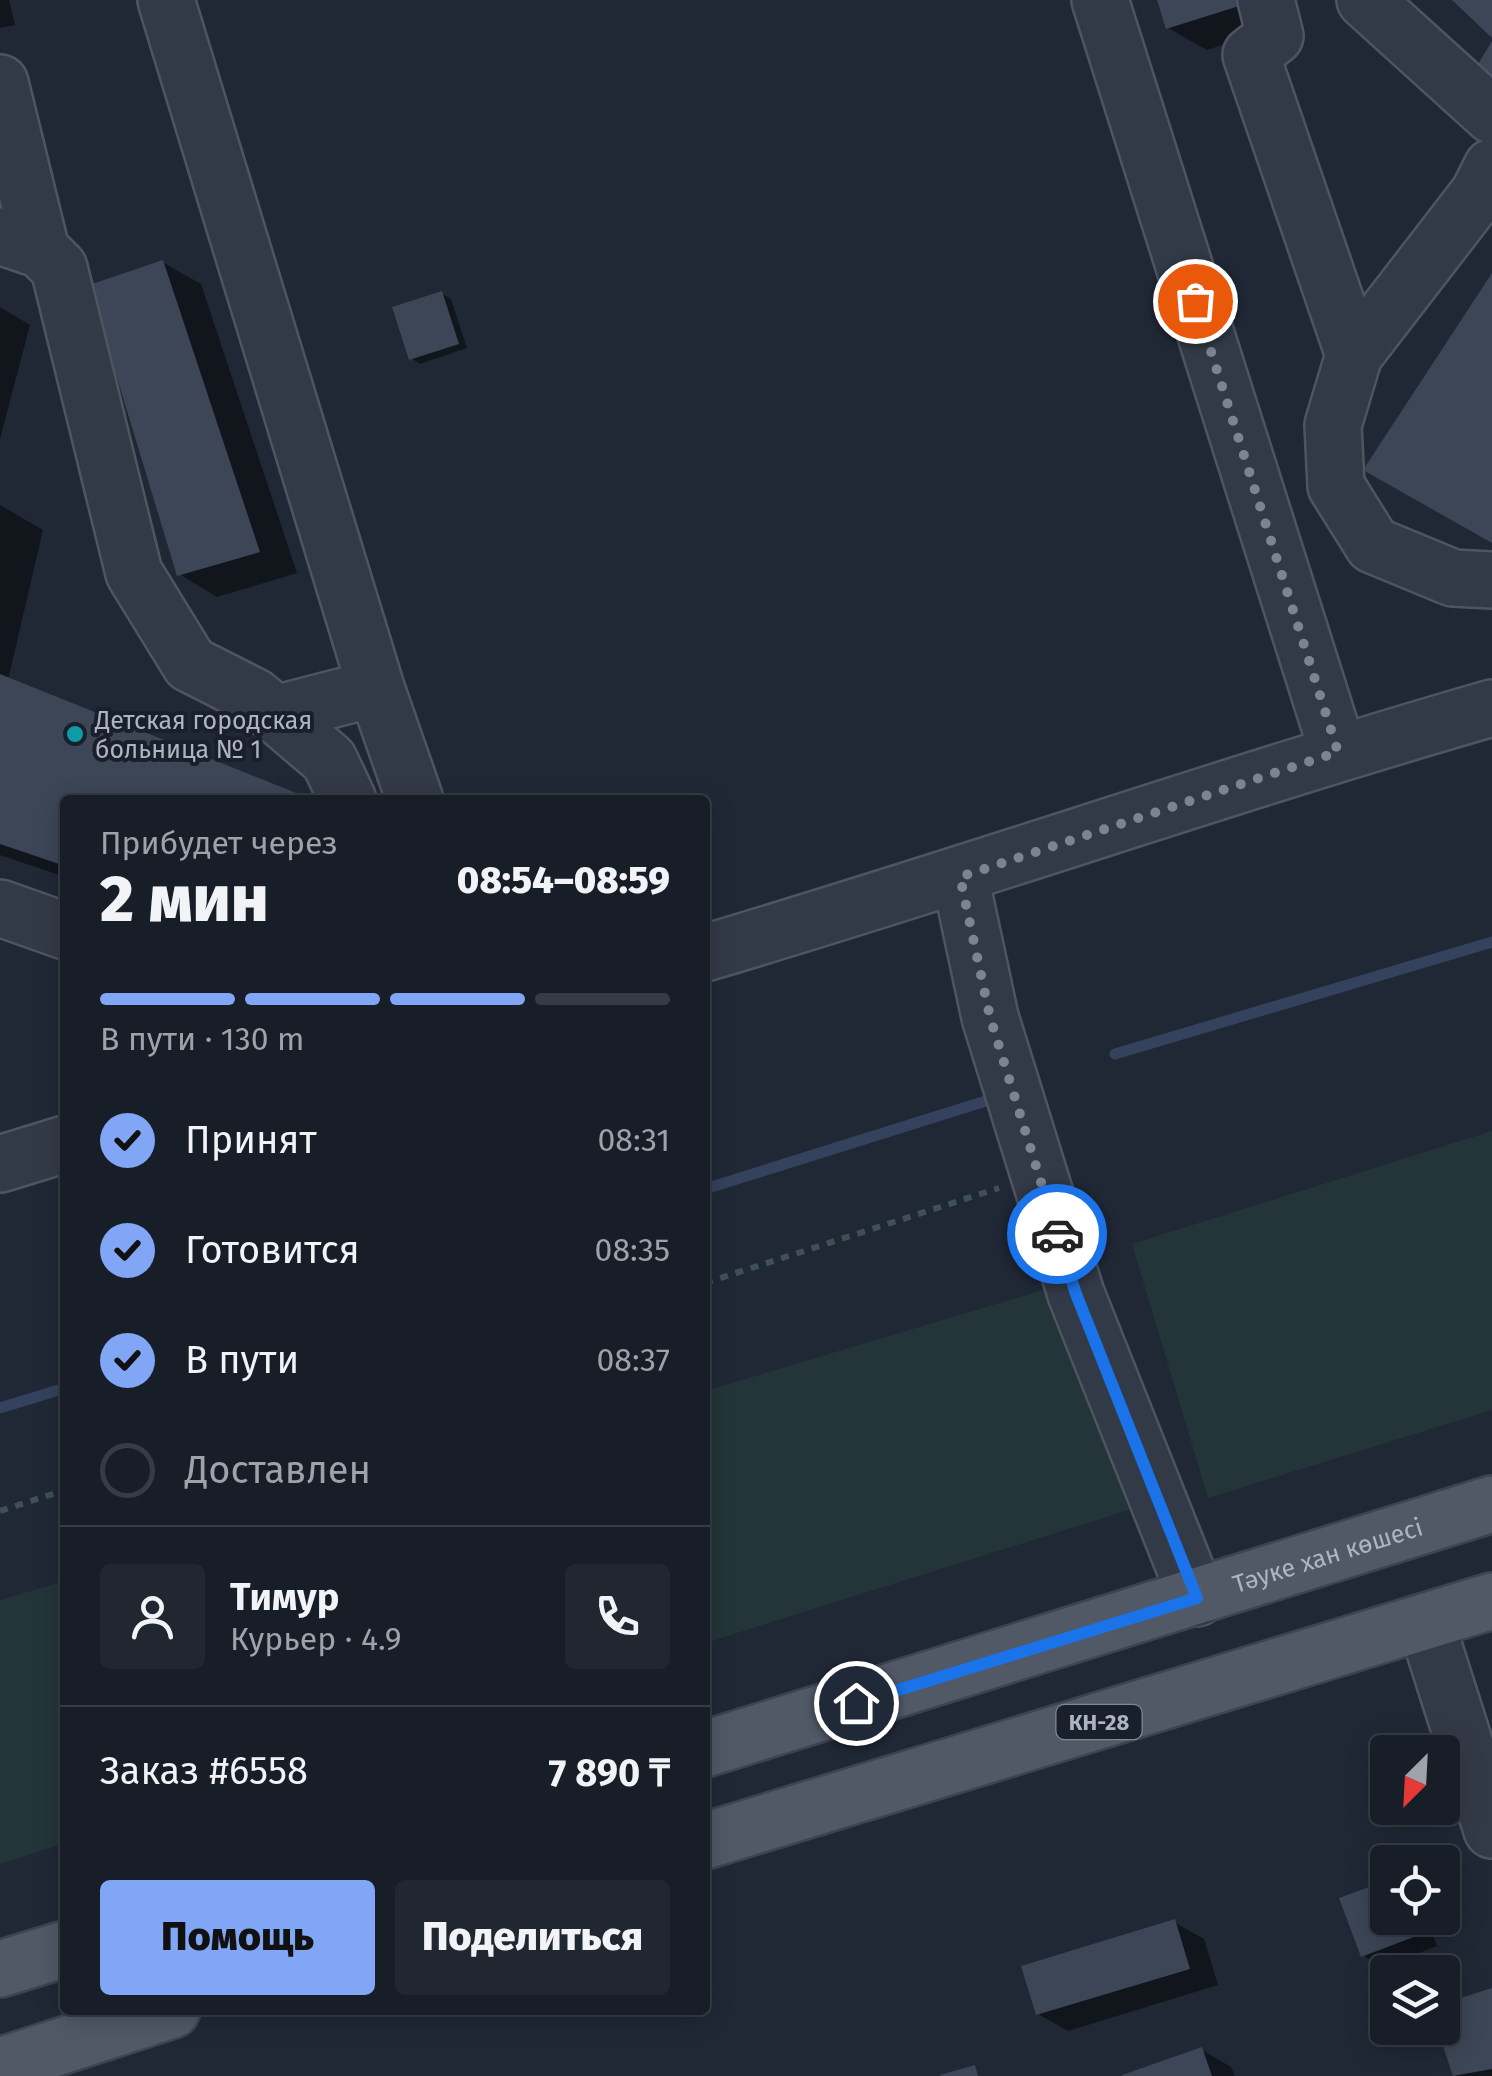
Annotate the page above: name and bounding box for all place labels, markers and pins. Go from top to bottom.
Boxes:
pin [1153,259,1238,344]
place label: Детская городская больница № 1 [94,706,312,765]
marker: Детская городская больница № 1 [64,723,86,745]
pin [814,1661,899,1746]

